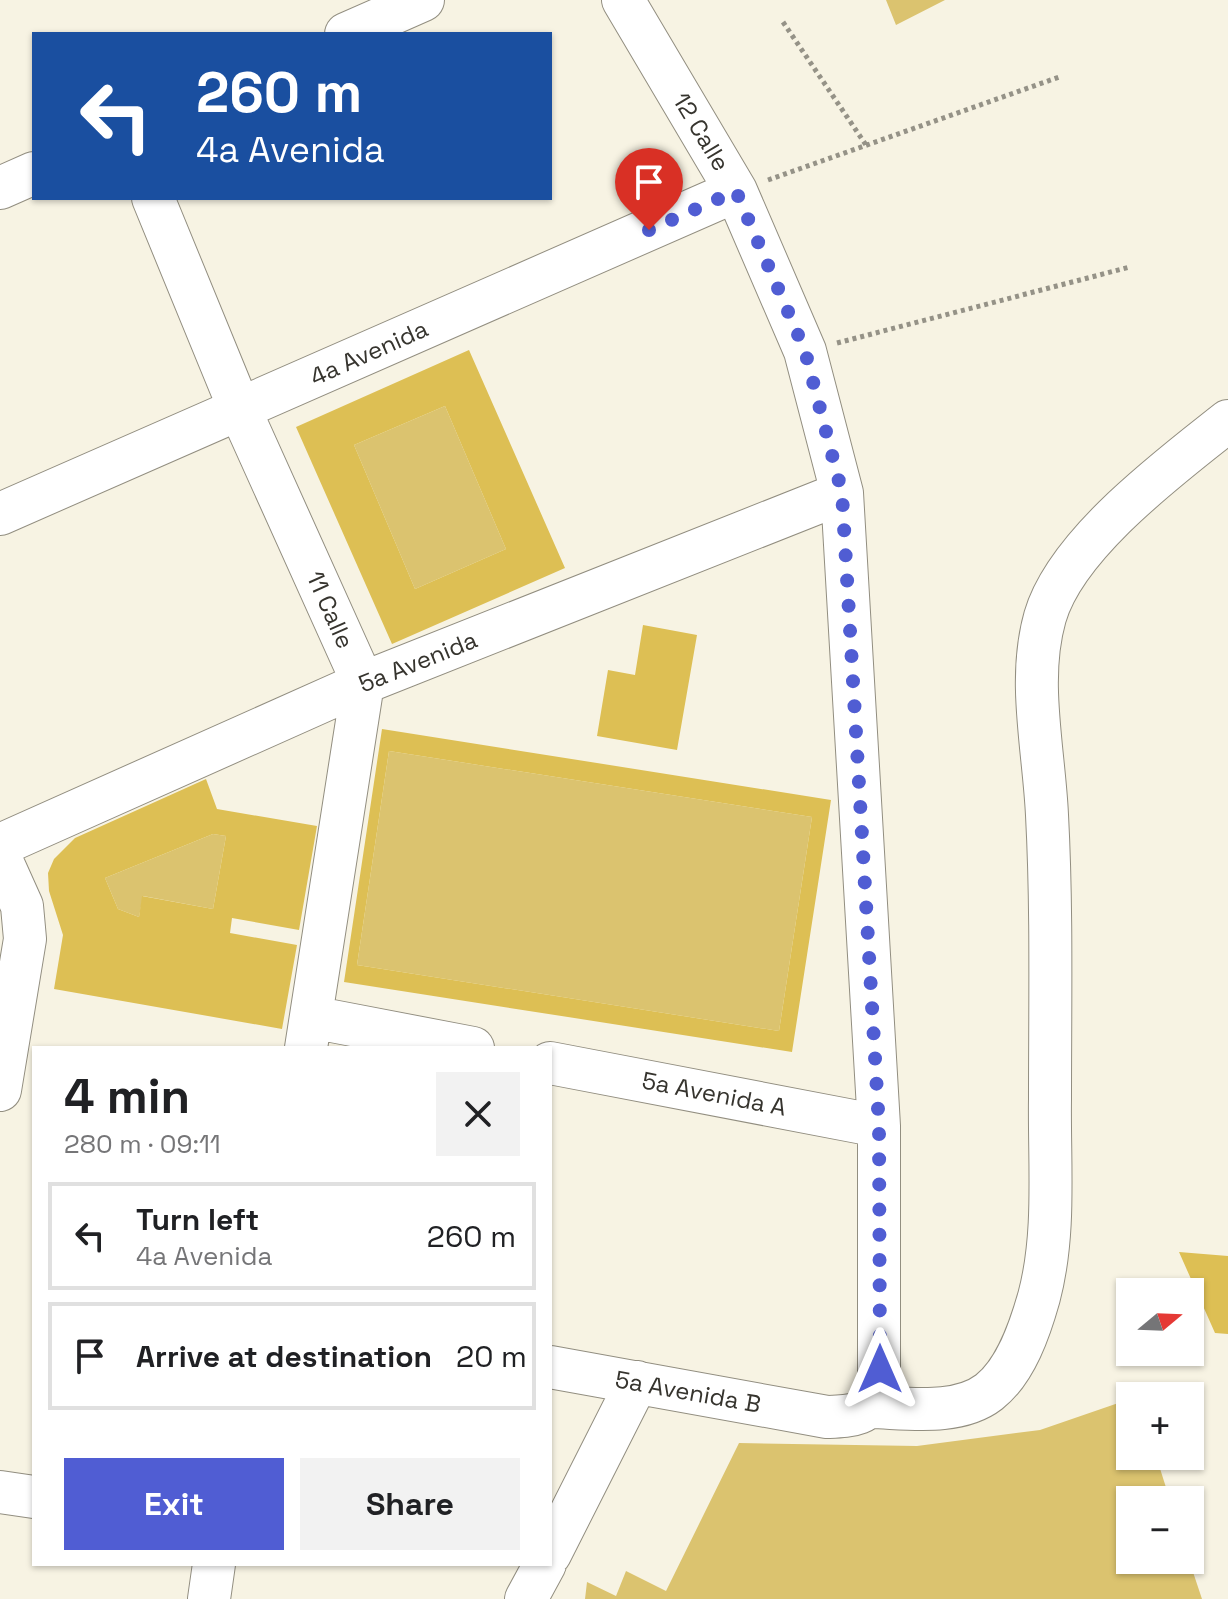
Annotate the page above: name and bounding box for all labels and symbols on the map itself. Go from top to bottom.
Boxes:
street label: 12 Calle [666,87,737,177]
pin [615,148,683,230]
street label: 4a Avenida [305,313,433,392]
street label: 11 Calle [300,566,361,653]
street label: 5a Avenida [354,624,482,699]
street label: 5a Avenida A [639,1064,789,1123]
north arrow [1116,1278,1204,1366]
position arrow [838,1327,922,1411]
street label: 5a Avenida B [613,1363,763,1420]

